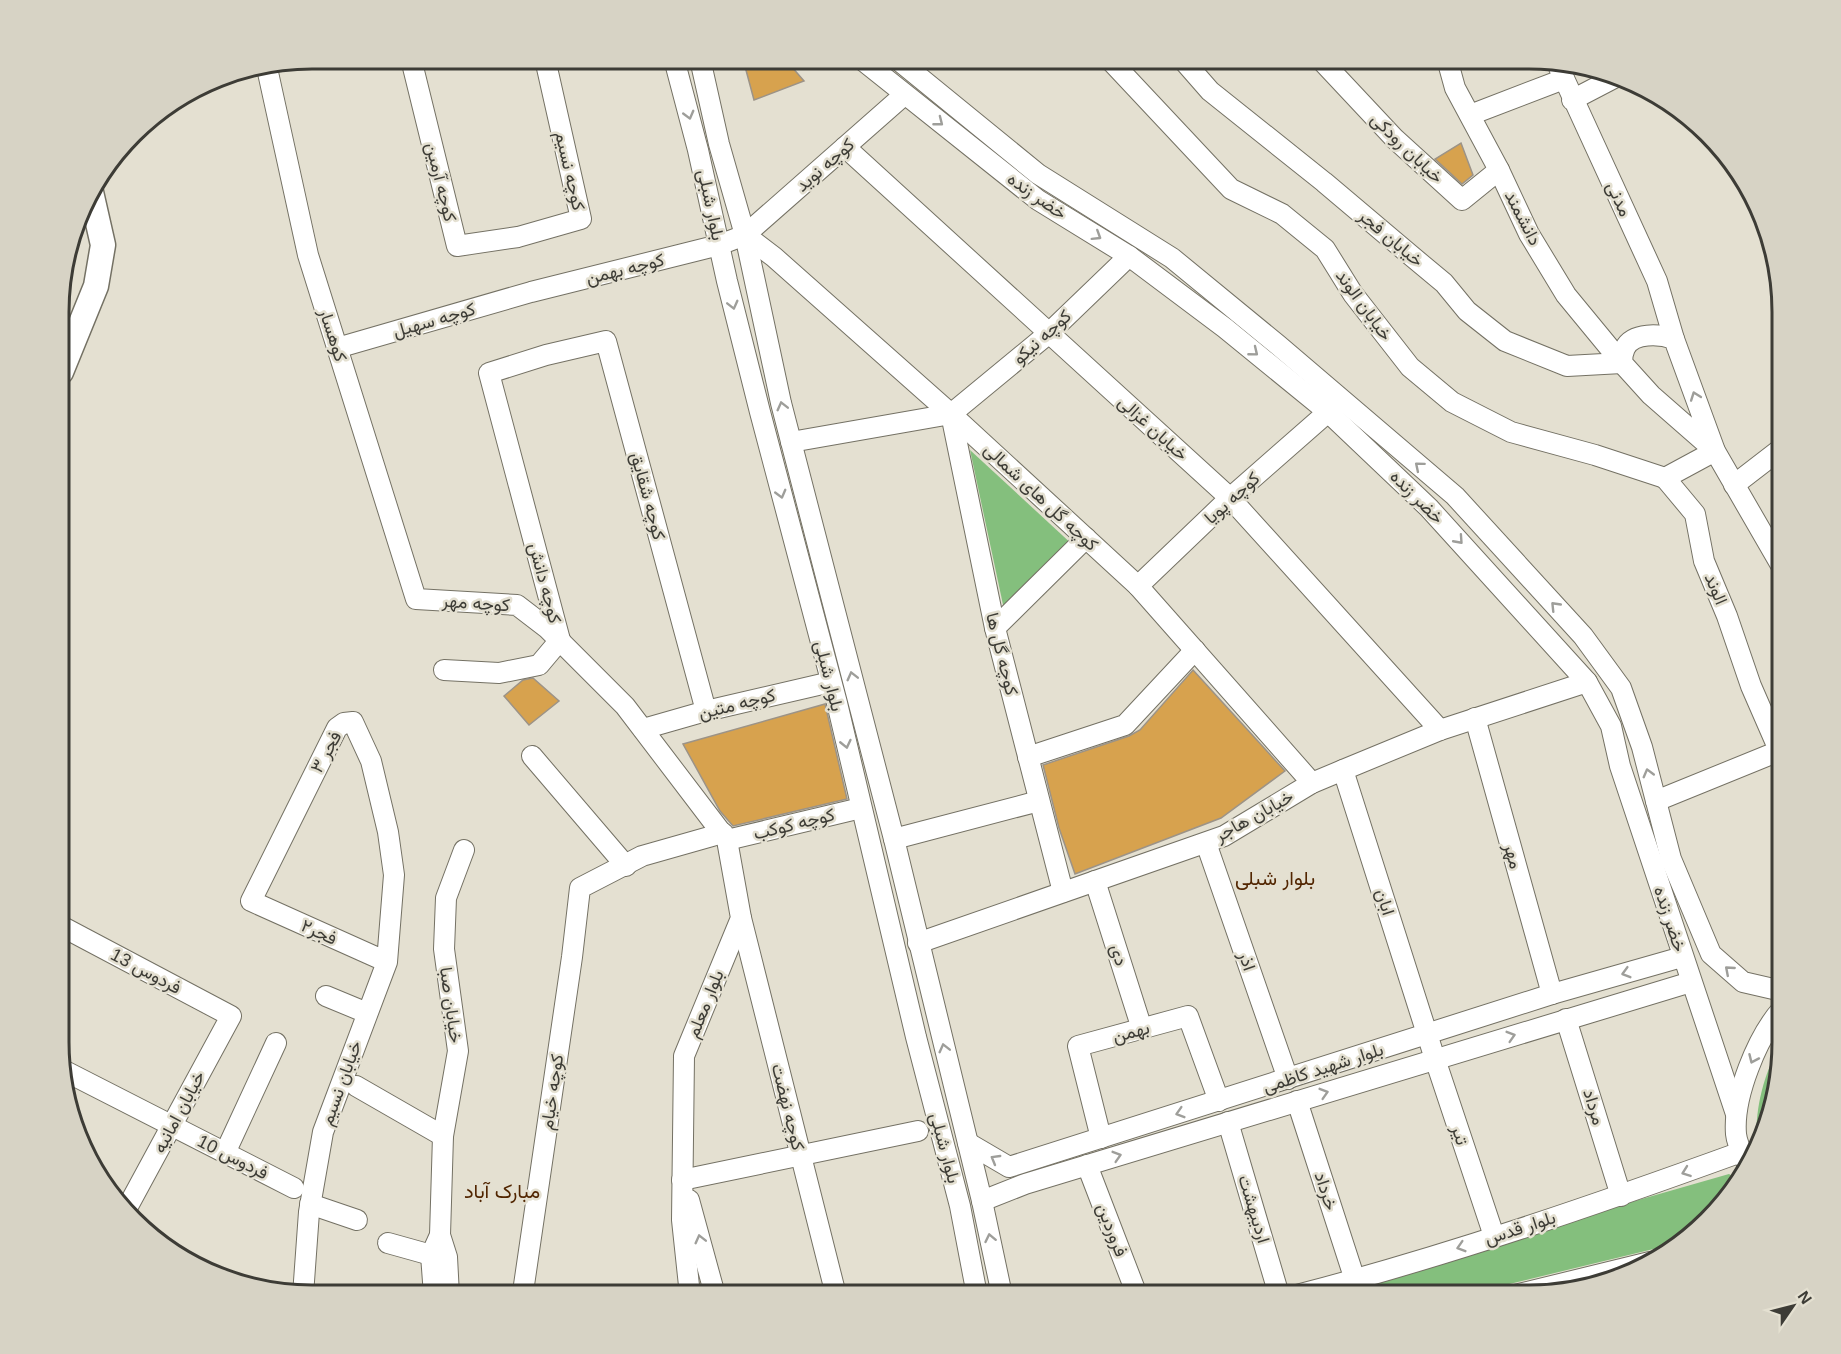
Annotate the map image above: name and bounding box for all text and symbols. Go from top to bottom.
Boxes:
one-way arrow [682,109,694,120]
street label: خیابان رودکی [1366,109,1447,188]
one-way arrow [932,115,943,126]
street label: کوچه نسیم [549,129,589,213]
street label: کوچه نوید [792,134,860,197]
street label: کوچه آرمین [420,140,461,224]
street label: بلوار شبلی [693,168,728,243]
street label: خضر زنده [1003,168,1070,224]
street label: مدنی [1601,178,1636,220]
street label: دانشمند [1501,187,1545,249]
street label: خیابان فجر [1353,205,1427,271]
one-way arrow [1091,229,1101,241]
street label: کوچه بهمن [584,250,667,290]
street label: خیابان الوند [1331,266,1396,345]
street label: کوچه سهیل [391,299,478,343]
one-way arrow [726,299,738,310]
street label: کوهسار [314,305,351,364]
street label: کوچه نیکو [1009,306,1077,370]
one-way arrow [1247,344,1258,355]
one-way arrow [1689,391,1702,402]
street label: خیابان غزالی [1113,392,1192,465]
one-way arrow [777,401,790,411]
street label: کوچه گل های شمالی [979,439,1102,556]
street label: کوچه شقایق [625,450,669,542]
one-way arrow [1415,462,1426,473]
street label: خضر زنده [1385,466,1448,529]
street label: کوچه پویا [1200,468,1265,529]
one-way arrow [774,489,787,499]
one-way arrow [1452,534,1463,544]
street label: کوچه دانش [523,541,565,626]
street label: الوند [1700,570,1731,608]
street label: کوچه مهر [440,591,511,617]
one-way arrow [1551,602,1562,612]
street label: کوچه گل ها [980,611,1022,698]
street label: بلوار شبلی [810,639,847,714]
one-way arrow [846,671,859,681]
street label: کوچه متین [696,685,778,725]
street label: فجر ۳ [307,728,346,777]
one-way arrow [839,738,852,748]
one-way arrow [1643,768,1656,778]
street label: خیابان هاجر [1210,786,1297,847]
street label: کوچه کوکب [751,804,837,846]
street label: مهر [1499,840,1526,871]
district label: بلوار شبلی [1235,867,1315,891]
street label: خضر زنده [1649,884,1690,955]
street label: ابان [1371,886,1399,918]
street label: فجر۲ [298,915,340,950]
street label: دی [1105,942,1132,968]
street label: فردوس 13 [107,944,185,999]
street label: اذر [1233,948,1260,974]
street label: خیابان صبا [436,966,466,1044]
one-way arrow [1621,966,1632,978]
one-way arrow [1725,966,1736,977]
street label: بلوار معلم [682,967,730,1042]
street label: بهمن [1110,1017,1152,1047]
one-way arrow [1505,1031,1516,1043]
street label: خیابان نسیم [316,1038,367,1129]
street label: بلوار شهید کاظمی [1260,1039,1386,1098]
one-way arrow [939,1044,952,1054]
street label: کوچه خیام [537,1053,569,1132]
one-way arrow [1748,1053,1760,1064]
street label: کوچه نهضت [766,1062,808,1153]
street label: خیابان امانیه [149,1068,209,1156]
street label: مرداد [1578,1087,1609,1128]
one-way arrow [1318,1088,1329,1100]
one-way arrow [1175,1106,1186,1118]
street label: بلوار شبلی [925,1111,964,1186]
street label: تیر [1446,1122,1473,1148]
street label: فردوس 10 [194,1131,272,1184]
one-way arrow [1111,1151,1122,1163]
one-way arrow [991,1154,1001,1166]
one-way arrow [1681,1165,1692,1177]
street label: خرداد [1310,1169,1342,1213]
street label: اردیبهشت [1233,1172,1274,1246]
district label: مبارک آباد [464,1180,540,1204]
street label: فروردین [1092,1201,1131,1260]
street label: بلوار قدس [1482,1207,1558,1250]
one-way arrow [984,1233,997,1243]
one-way arrow [695,1234,707,1244]
one-way arrow [1456,1240,1467,1252]
north arrow [1763,1276,1823,1336]
text: N [1795,1288,1815,1307]

